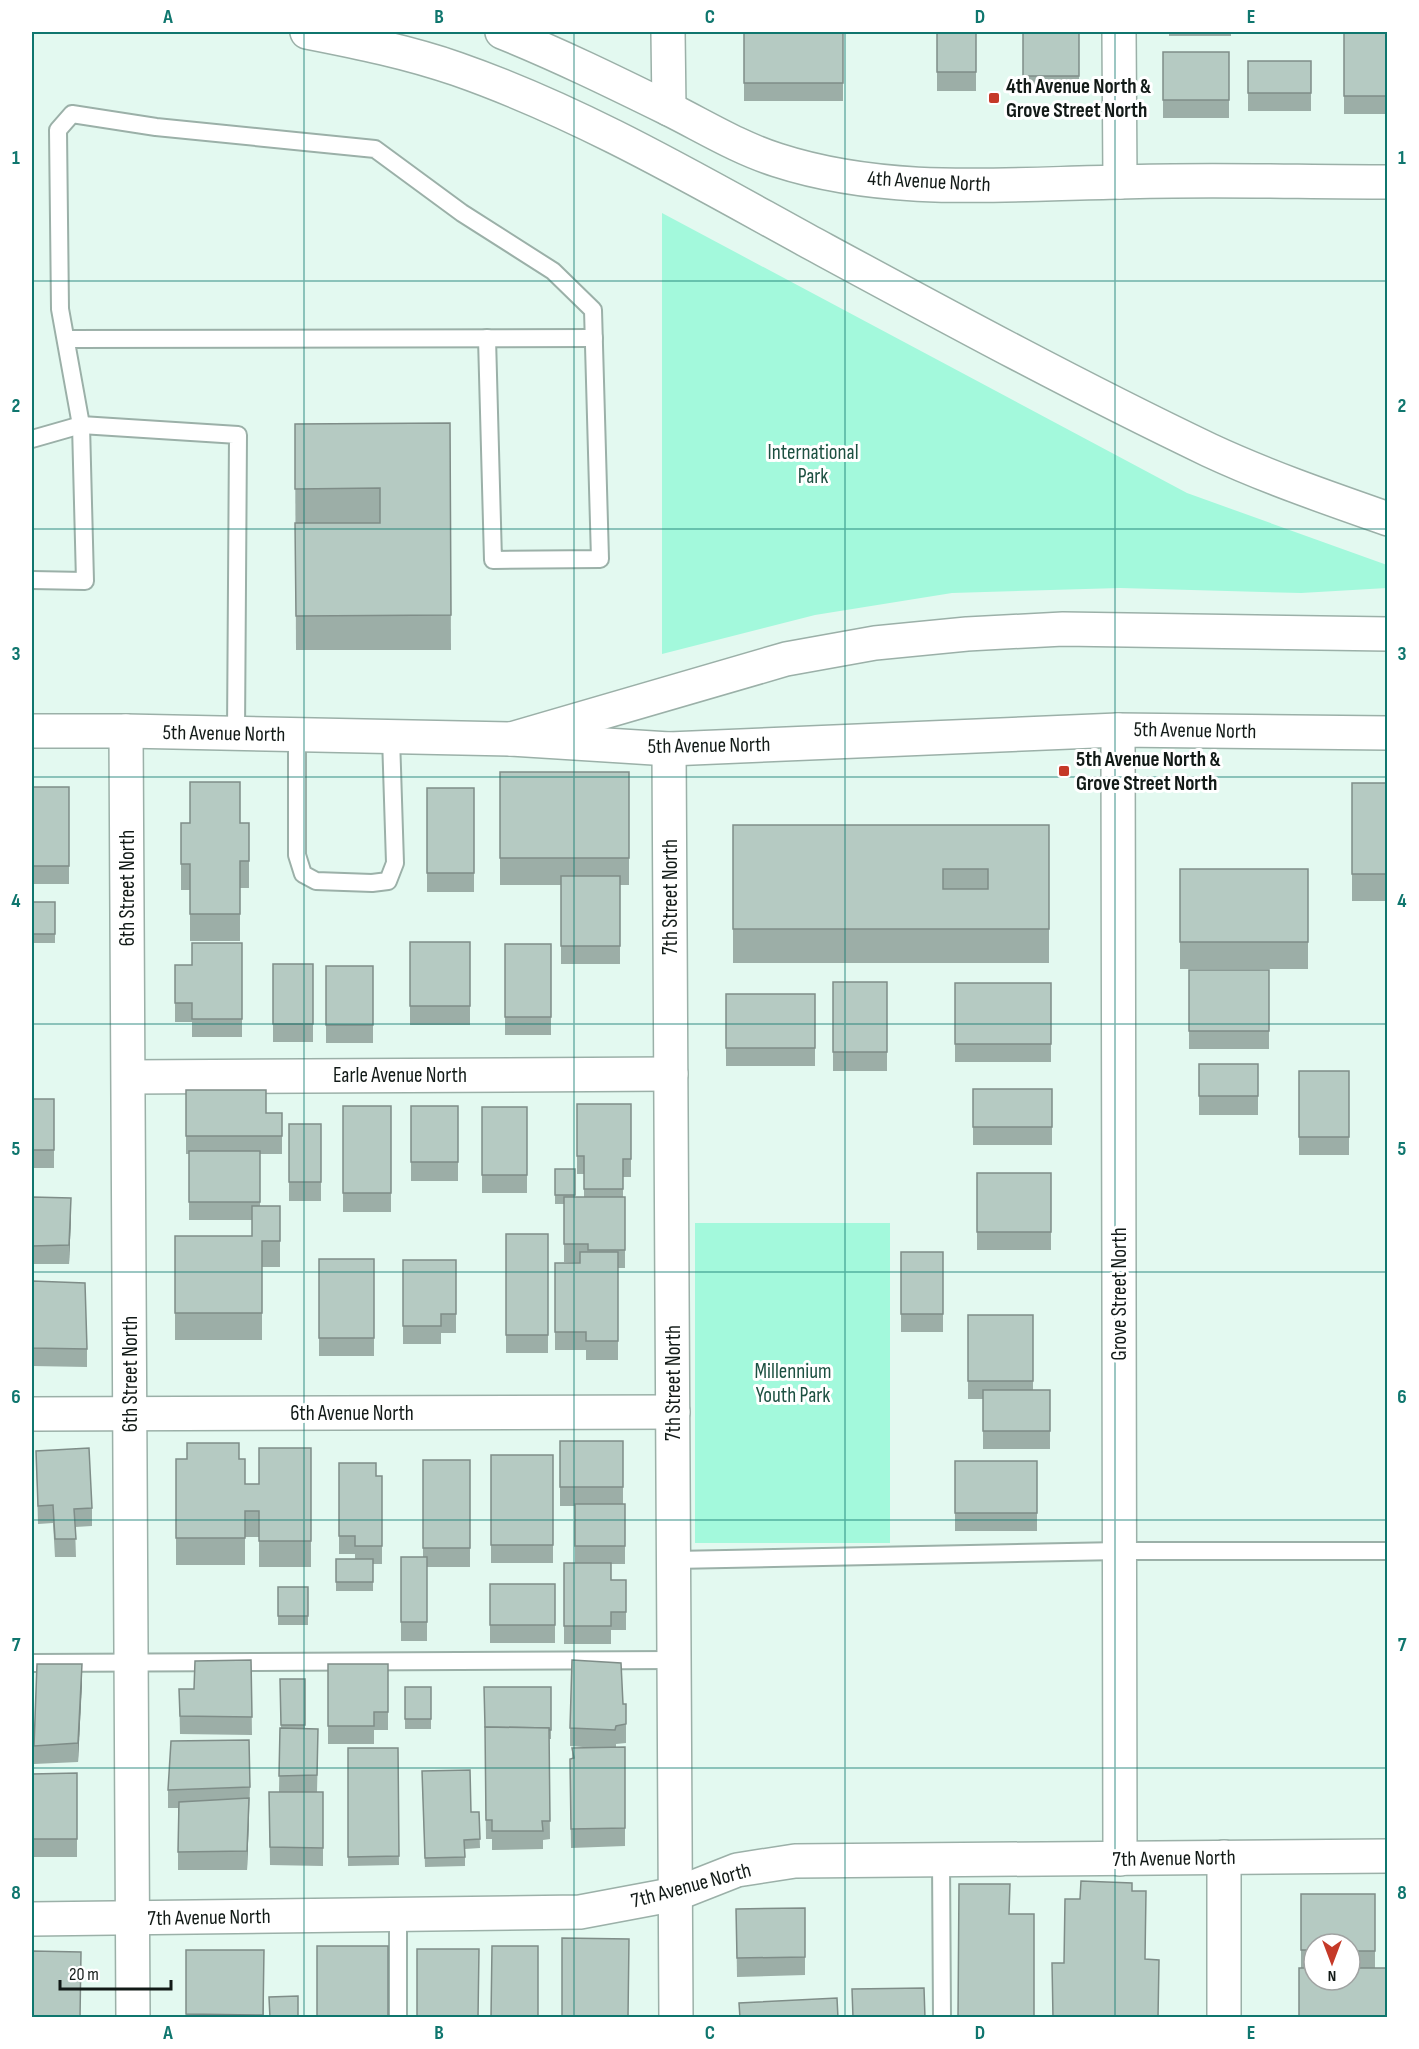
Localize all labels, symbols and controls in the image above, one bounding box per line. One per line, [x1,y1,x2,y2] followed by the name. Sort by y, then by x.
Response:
[162,5,173,29] text: A
[434,5,444,29] text: B
[705,5,715,29] text: C
[975,5,985,29] text: D
[1247,5,1255,29] text: E
[1006,74,1151,123] place label: 4th Avenue North & Grove Street North
[987,91,1001,105] marker: 4th Avenue North & Grove Street North
[12,146,20,170] text: 1
[1398,146,1406,170] text: 1
[867,166,991,197] street label: 4th Avenue North
[12,394,20,418] text: 2
[1398,394,1406,418] text: 2
[767,440,859,489] park label: International Park
[12,642,21,666] text: 3
[1398,642,1407,666] text: 3
[1133,717,1257,744] street label: 5th Avenue North
[162,720,286,747] street label: 5th Avenue North
[647,732,771,759] street label: 5th Avenue North
[1076,747,1221,796] place label: 5th Avenue North & Grove Street North
[1057,764,1071,778] marker: 5th Avenue North & Grove Street North
[115,830,140,946] street label: 6th Street North
[658,839,683,955] street label: 7th Street North
[11,889,21,913] text: 4
[1397,889,1407,913] text: 4
[333,1063,467,1088] street label: Earle Avenue North
[12,1137,21,1161] text: 5
[1398,1137,1407,1161] text: 5
[1107,1227,1132,1361] street label: Grove Street North
[118,1316,143,1432] street label: 6th Street North
[661,1325,686,1441] street label: 7th Street North
[755,1359,831,1408] park label: Millennium Youth Park
[11,1385,21,1409] text: 6
[1397,1385,1407,1409] text: 6
[290,1401,414,1426] street label: 6th Avenue North
[12,1633,21,1657] text: 7
[1398,1633,1407,1657] text: 7
[1112,1845,1236,1872] street label: 7th Avenue North
[628,1857,754,1913] street label: 7th Avenue North
[11,1881,21,1905] text: 8
[1397,1881,1407,1905] text: 8
[147,1904,271,1931] street label: 7th Avenue North
[1302,1932,1362,1992] north arrow
[60,1953,171,1991] scale bar
[69,1964,99,1985] text: 20 m
[1328,1966,1336,1985] text: N
[162,2021,173,2045] text: A
[434,2021,444,2045] text: B
[705,2021,715,2045] text: C
[975,2021,985,2045] text: D
[1247,2021,1255,2045] text: E

